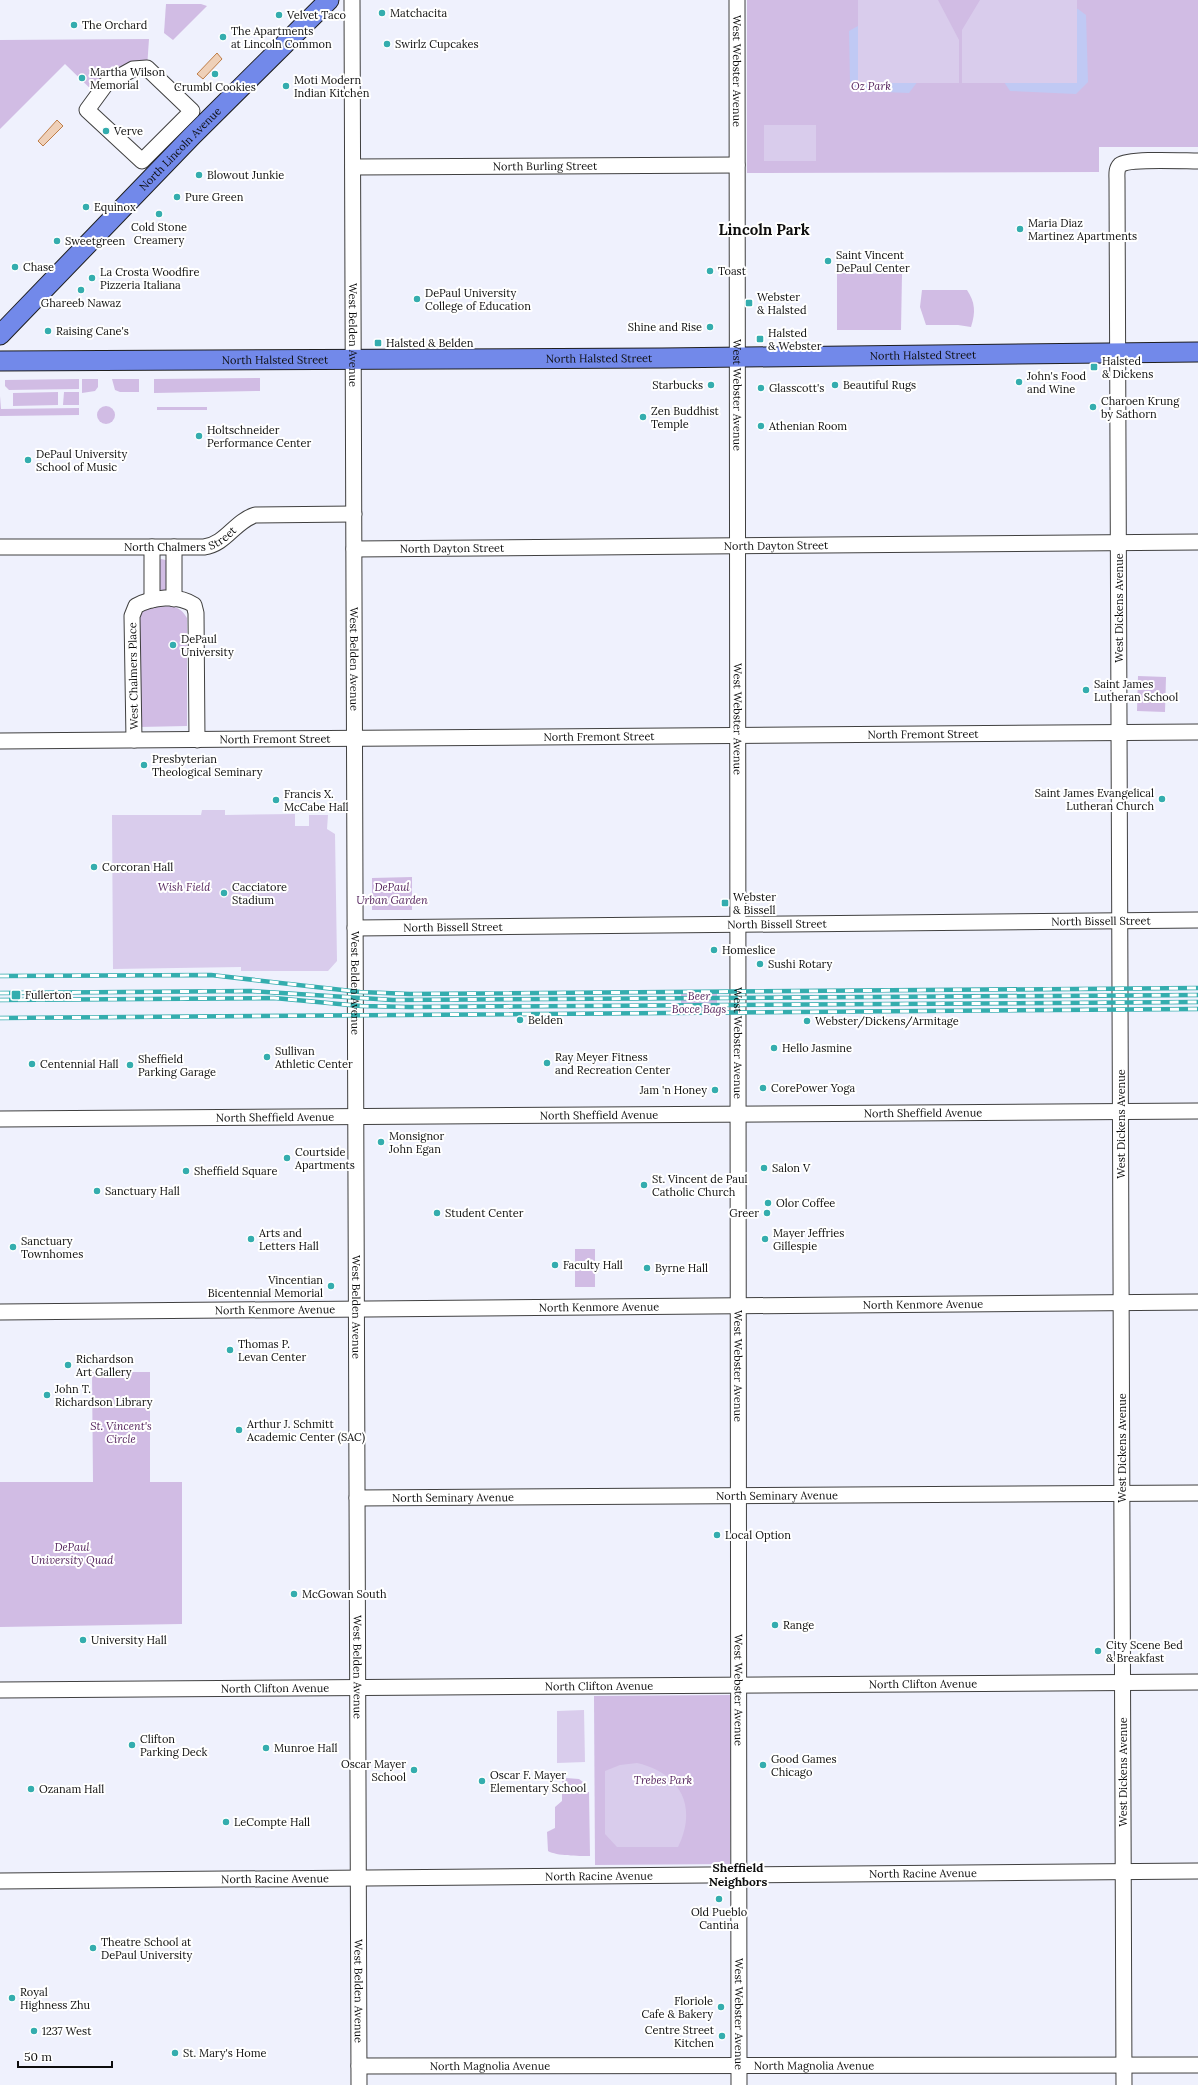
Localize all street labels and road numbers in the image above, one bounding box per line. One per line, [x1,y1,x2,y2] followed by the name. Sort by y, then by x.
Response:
[730,15,744,127] street label: West Webster Avenue
[136,104,224,194] street label: North Lincoln Avenue
[493,159,598,173] street label: North Burling Street
[346,283,360,387] street label: West Belden Avenue
[730,339,744,451] street label: West Webster Avenue
[870,347,977,363] street label: North Halsted Street
[546,351,653,366] street label: North Halsted Street
[222,353,329,367] street label: North Halsted Street
[124,523,240,554] street label: North Chalmers Street
[724,538,829,553] street label: North Dayton Street
[400,541,505,556] street label: North Dayton Street
[1112,553,1126,663] street label: West Dickens Avenue
[347,607,361,711] street label: West Belden Avenue
[125,622,141,730] street label: West Chalmers Place
[731,663,745,775] street label: West Webster Avenue
[867,727,979,741] street label: North Fremont Street
[543,729,655,744] street label: North Fremont Street
[219,732,331,746] street label: North Fremont Street
[1051,913,1152,928] street label: North Bissell Street
[727,917,828,931] street label: North Bissell Street
[403,920,504,935] street label: North Bissell Street
[348,931,362,1035] street label: West Belden Avenue
[731,987,745,1099] street label: West Webster Avenue
[1114,1069,1128,1179] street label: West Dickens Avenue
[864,1105,982,1120] street label: North Sheffield Avenue
[540,1108,658,1122] street label: North Sheffield Avenue
[216,1110,334,1125] street label: North Sheffield Avenue
[349,1255,364,1359] street label: West Belden Avenue
[863,1297,983,1312] street label: North Kenmore Avenue
[539,1299,659,1315] street label: North Kenmore Avenue
[215,1302,335,1317] street label: North Kenmore Avenue
[731,1310,745,1422] street label: West Webster Avenue
[1115,1393,1129,1503] street label: West Dickens Avenue
[716,1488,838,1503] street label: North Seminary Avenue
[392,1490,514,1505] street label: North Seminary Avenue
[350,1615,365,1719] street label: West Belden Avenue
[732,1634,746,1746] street label: West Webster Avenue
[869,1676,977,1691] street label: North Clifton Avenue
[545,1679,653,1693] street label: North Clifton Avenue
[221,1681,329,1696] street label: North Clifton Avenue
[1116,1717,1130,1827] street label: West Dickens Avenue
[869,1866,977,1881] street label: North Racine Avenue
[545,1869,653,1883] street label: North Racine Avenue
[221,1871,329,1886] street label: North Racine Avenue
[352,1939,366,2043] street label: West Belden Avenue
[732,1958,746,2070] street label: West Webster Avenue
[754,2058,874,2073] street label: North Magnolia Avenue
[430,2059,550,2073] street label: North Magnolia Avenue

